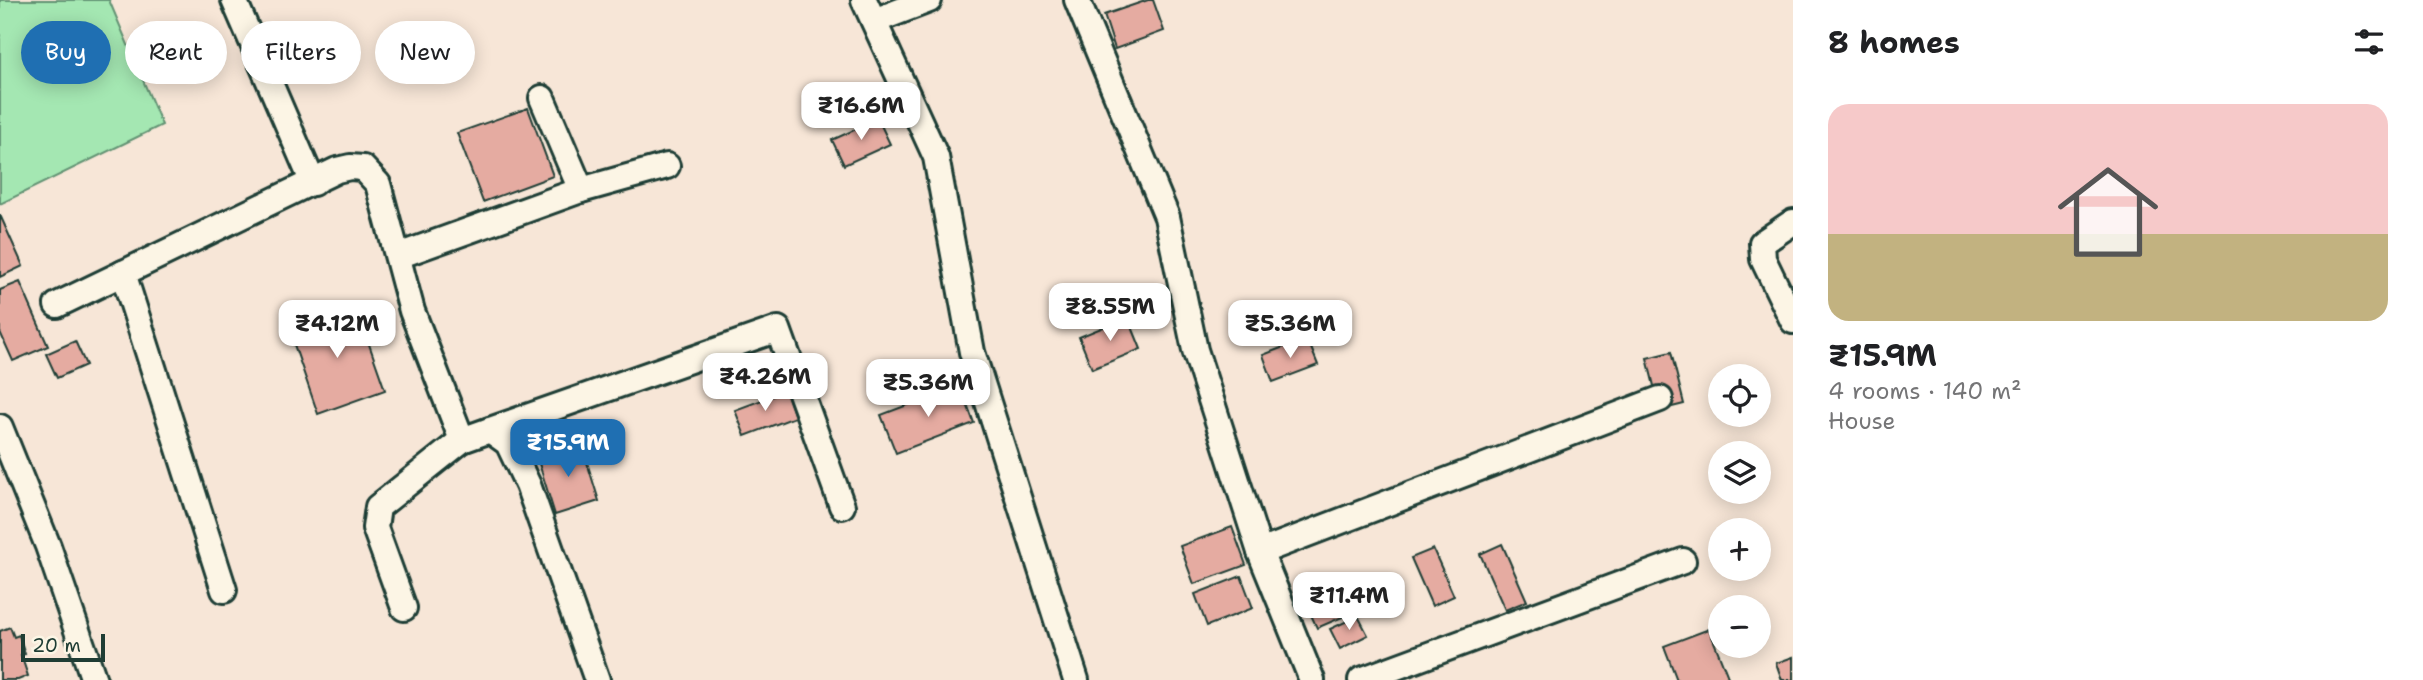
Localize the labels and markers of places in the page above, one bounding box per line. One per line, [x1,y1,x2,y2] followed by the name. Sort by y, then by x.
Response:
[804,82,918,142] pin: ₹16.6M
[1053,284,1167,343] pin: ₹8.55M
[280,300,394,360] pin: ₹4.12M
[1233,300,1347,360] pin: ₹5.36M
[708,354,822,413] pin: ₹4.26M
[871,360,985,419] pin: ₹5.36M
[511,420,625,479] pin: ₹15.9M
[1292,572,1406,632] pin: ₹11.4M

